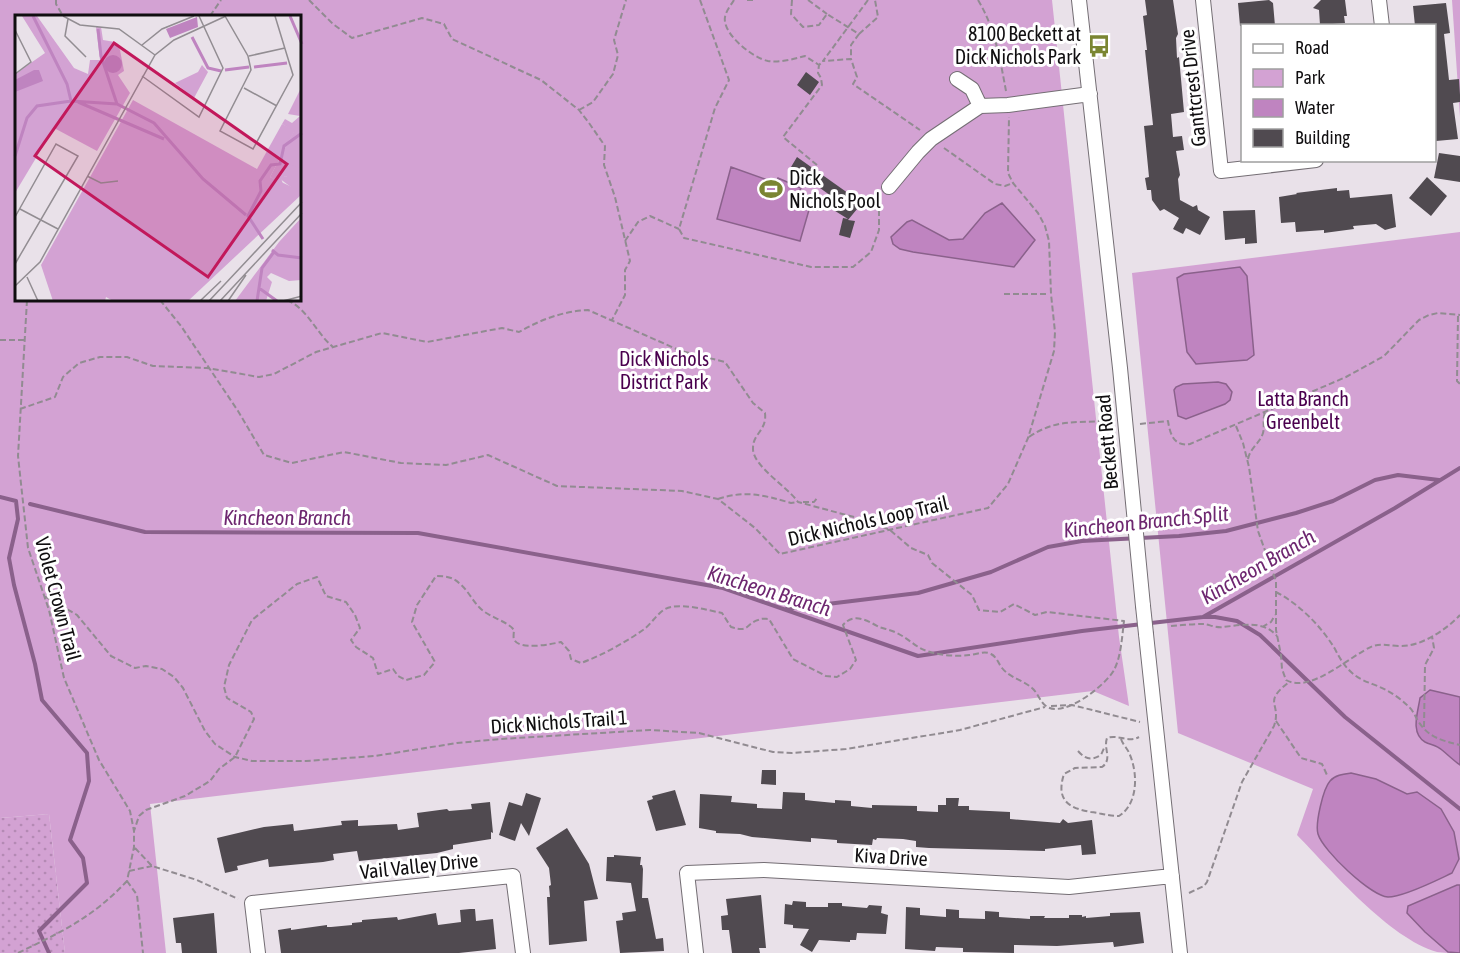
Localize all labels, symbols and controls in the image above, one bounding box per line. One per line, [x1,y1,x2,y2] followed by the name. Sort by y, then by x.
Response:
[15,15,302,302] inset map
[955,22,1081,68] place label: 8100 Beckett at Dick Nichols Park
[1241,24,1436,162] legend
[1175,28,1210,148] street label: Ganttcrest Drive
[1086,33,1112,59] bus stop icon: 8100 Beckett at Dick Nichols Park
[1295,37,1329,58] text: Road
[1295,67,1325,88] text: Park
[1295,97,1335,118] text: Water
[1295,127,1350,148] text: Building
[789,166,881,212] place label: Dick Nichols Pool
[758,176,784,202] sports icon: Dick Nichols Pool
[619,347,709,393] park label: Dick Nichols District Park
[1257,387,1349,433] park label: Latta Branch Greenbelt
[1091,393,1122,491] street label: Beckett Road
[786,491,951,550] street label: Dick Nichols Loop Trail
[1062,500,1230,542] water label: Kincheon Branch Split
[223,505,351,529] water label: Kincheon Branch
[1196,524,1319,608] water label: Kincheon Branch
[31,534,86,664] street label: Violet Crown Trail
[705,560,834,620] water label: Kincheon Branch
[490,705,628,738] street label: Dick Nichols Trail 1
[854,843,928,870] street label: Kiva Drive
[359,848,479,883] street label: Vail Valley Drive

